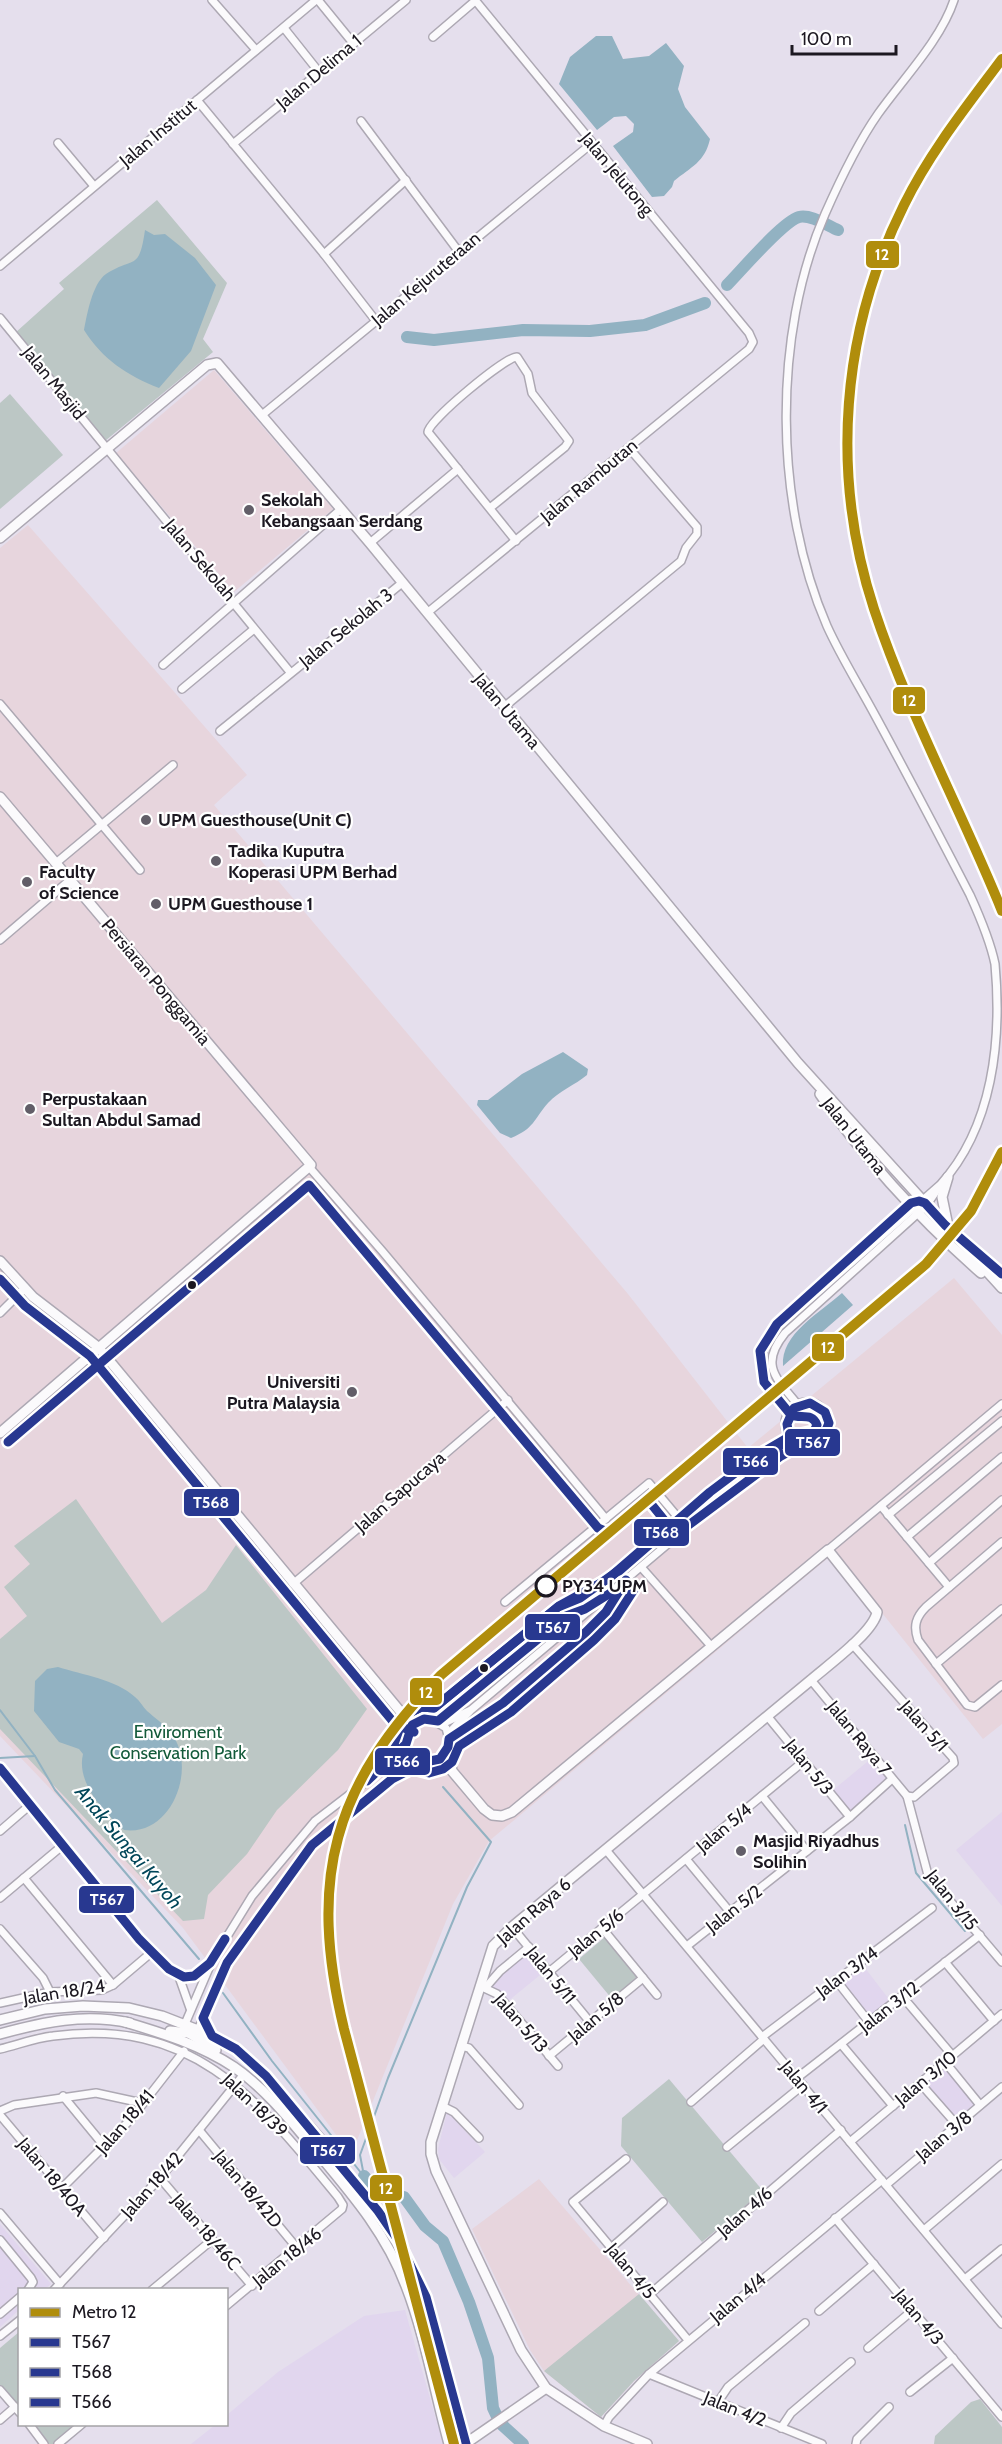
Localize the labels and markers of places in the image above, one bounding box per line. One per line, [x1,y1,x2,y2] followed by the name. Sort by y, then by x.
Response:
[261,489,422,532] place label: Sekolah Kebangsaan Serdang
[242,503,256,517] marker: Sekolah Kebangsaan Serdang
[158,809,352,831] place label: UPM Guesthouse(Unit C)
[139,813,153,827] marker: UPM Guesthouse(Unit C)
[228,840,397,883] place label: Tadika Kuputra Koperasi UPM Berhad
[209,854,223,868] marker: Tadika Kuputra Koperasi UPM Berhad
[39,861,119,904] place label: Faculty of Science
[20,875,34,889] marker: Faculty of Science
[168,893,313,915] place label: UPM Guesthouse 1
[149,897,163,911] marker: UPM Guesthouse 1
[42,1088,201,1131] place label: Perpustakaan Sultan Abdul Samad
[23,1102,37,1116] marker: Perpustakaan Sultan Abdul Samad
[186,1279,198,1291] unlabelled marker
[227,1371,340,1414] place label: Universiti Putra Malaysia
[345,1385,359,1399] marker: Universiti Putra Malaysia
[535,1575,557,1597] marker: PY34 UPM
[562,1575,647,1597] place label: PY34 UPM
[478,1662,490,1674] unlabelled marker
[753,1830,879,1873] place label: Masjid Riyadhus Solihin
[734,1844,748,1858] marker: Masjid Riyadhus Solihin

